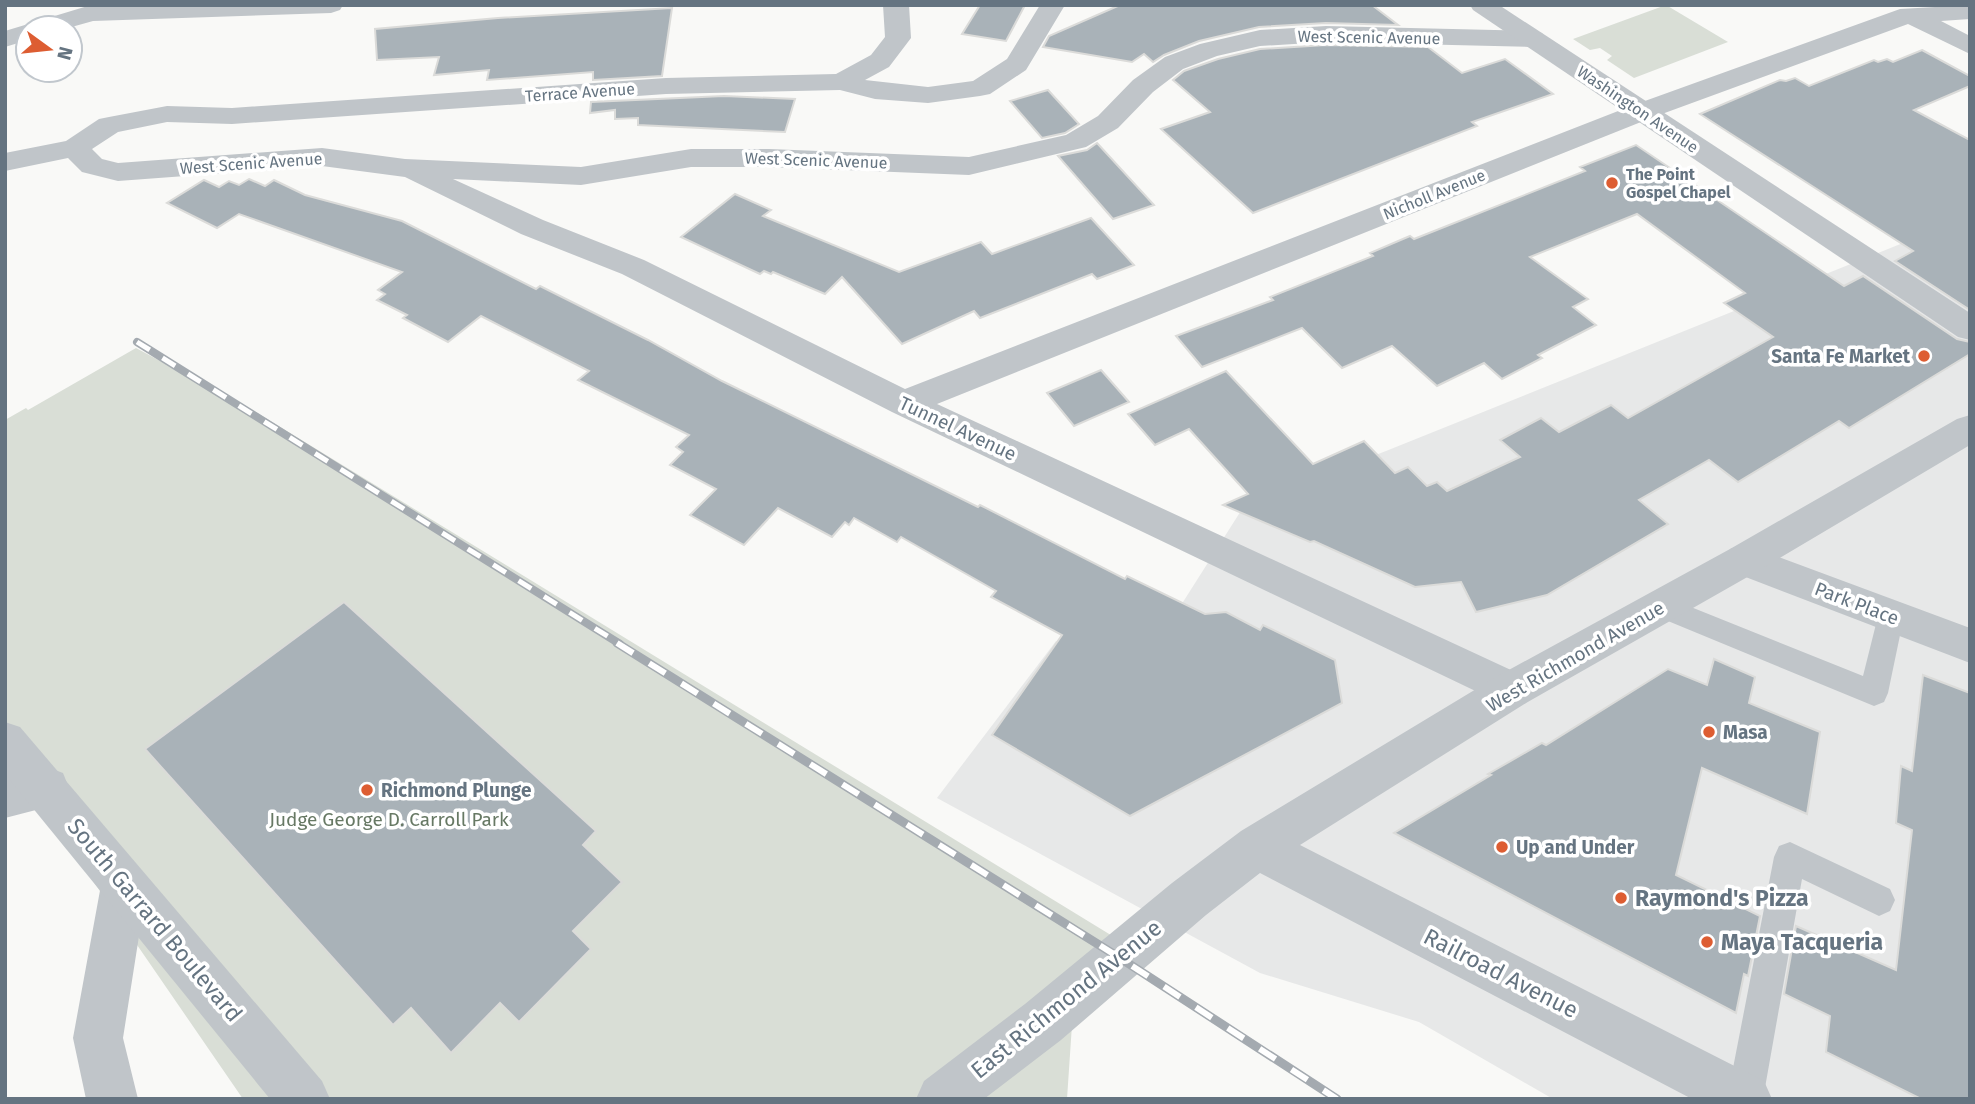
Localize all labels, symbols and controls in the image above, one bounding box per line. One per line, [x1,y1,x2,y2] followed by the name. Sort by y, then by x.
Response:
[14,14,84,84] north arrow
[1297,27,1441,48] street label: West Scenic Avenue
[52,44,78,62] text: N
[1574,62,1702,157] street label: Washington Avenue
[524,79,636,106] street label: Terrace Avenue
[179,149,323,178] street label: West Scenic Avenue
[744,149,888,172] street label: West Scenic Avenue
[1380,165,1488,224] street label: Nicholl Avenue
[1626,165,1731,202] place label: The Point Gospel Chapel
[1604,175,1620,191] marker: The Point Gospel Chapel
[1771,345,1911,368] place label: Santa Fe Market
[1916,348,1932,364] marker: Santa Fe Market
[896,391,1020,466] street label: Tunnel Avenue
[1812,577,1902,630] street label: Park Place
[1482,596,1668,717] street label: West Richmond Avenue
[1723,721,1768,744] place label: Masa
[1701,724,1717,740] marker: Masa
[381,779,531,802] place label: Richmond Plunge
[359,782,375,798] marker: Richmond Plunge
[269,808,509,831] park label: Judge George D. Carroll Park
[62,813,248,1027] street label: South Garrard Boulevard
[1516,836,1635,859] place label: Up and Under
[1494,839,1510,855] marker: Up and Under
[1635,884,1809,912] place label: Raymond's Pizza
[1613,890,1629,906] marker: Raymond's Pizza
[965,914,1167,1084] street label: East Richmond Avenue
[1419,922,1583,1024] street label: Railroad Avenue
[1721,928,1883,956] place label: Maya Tacqueria
[1699,934,1715,950] marker: Maya Tacqueria

